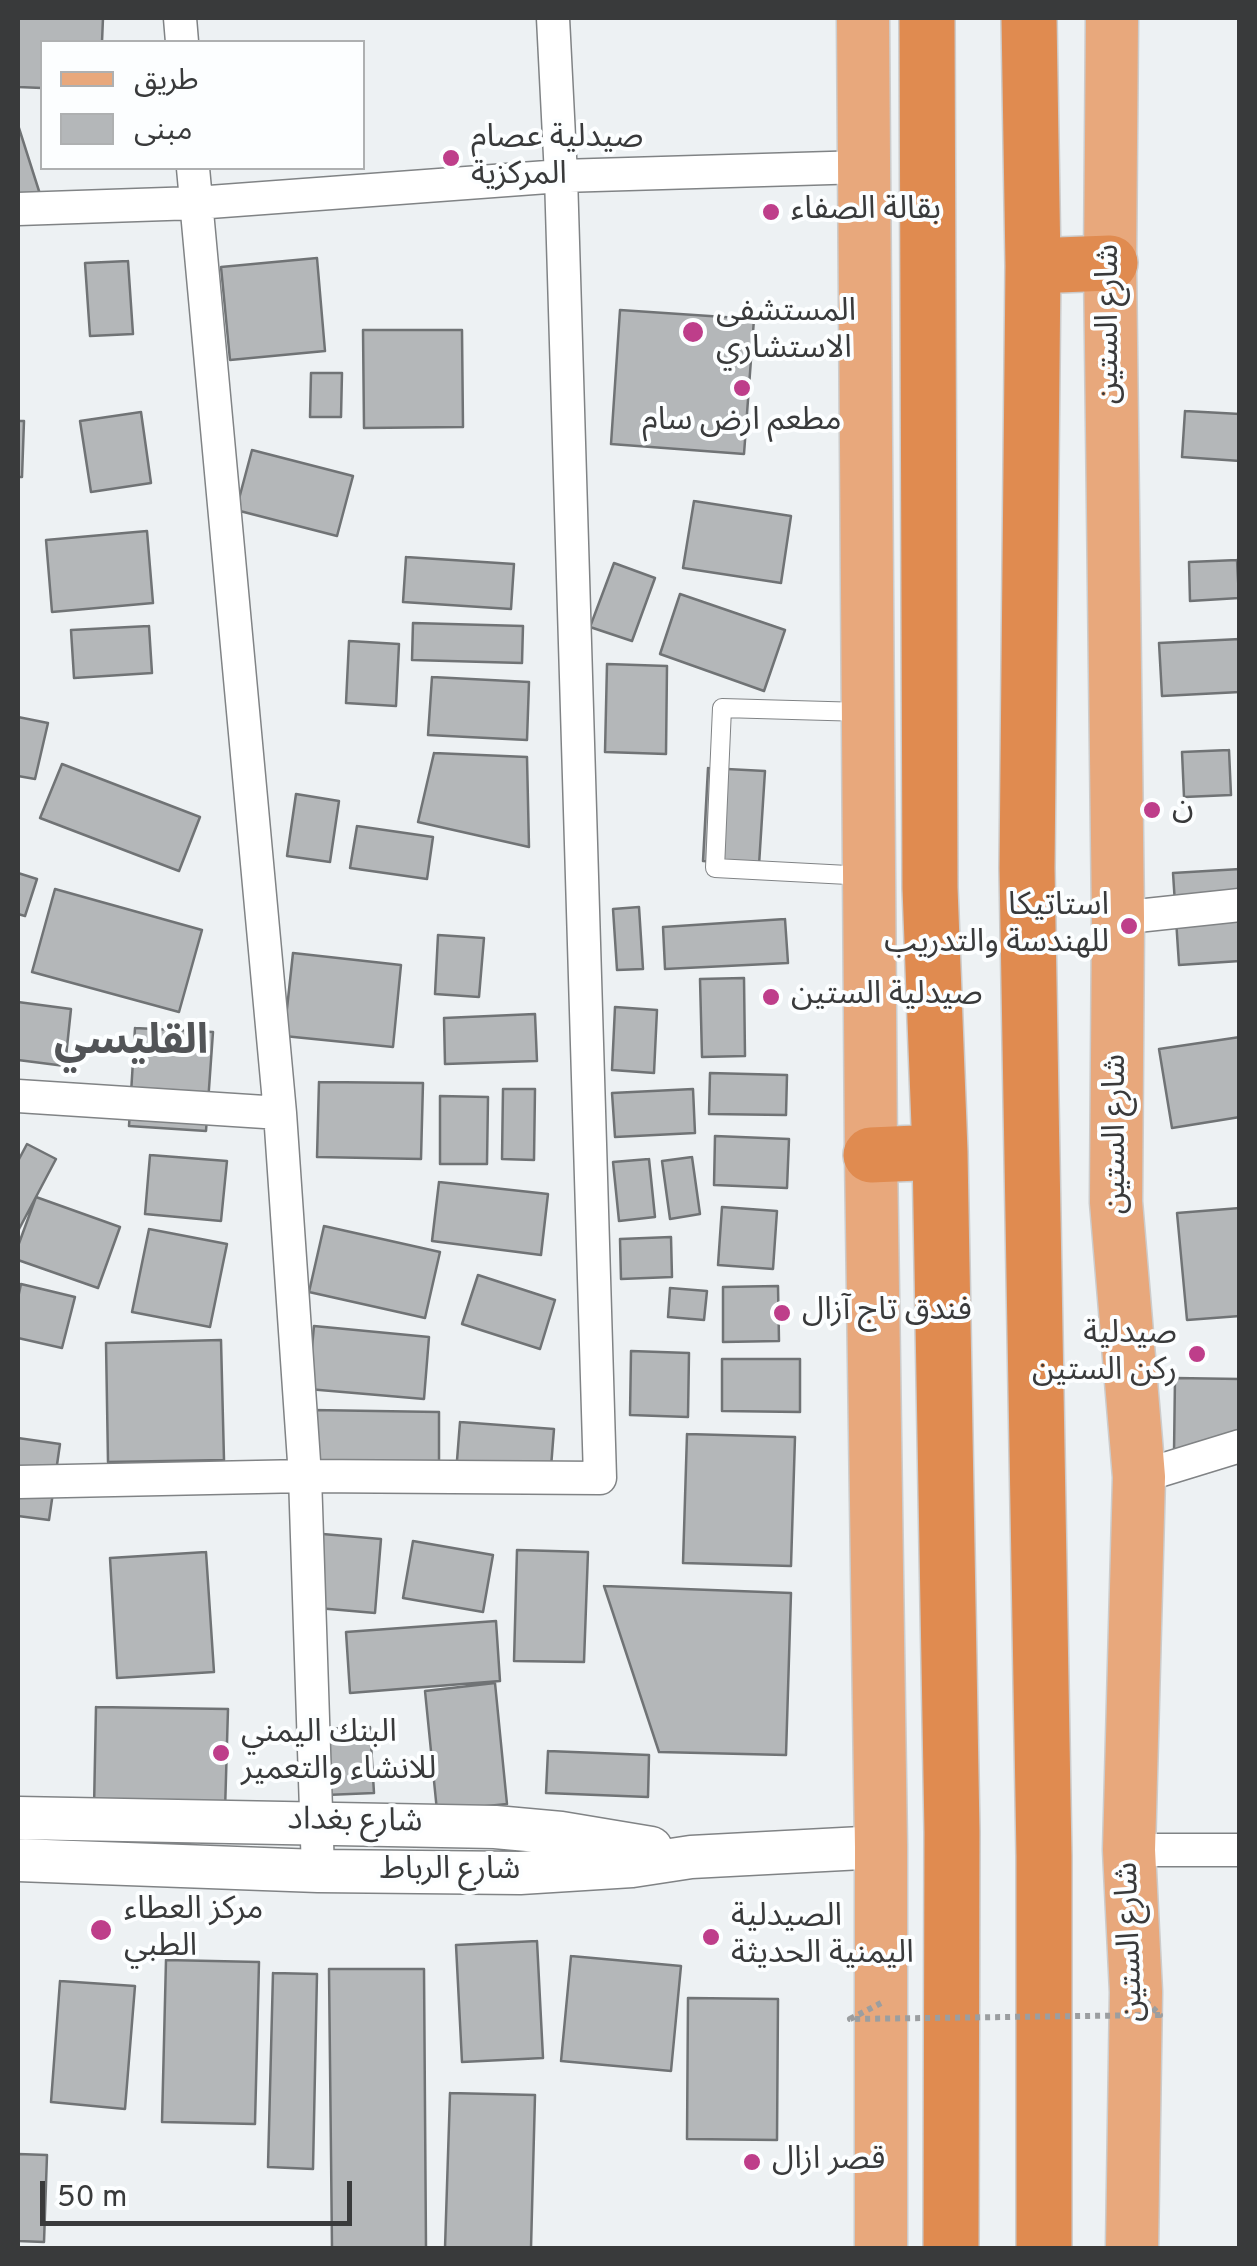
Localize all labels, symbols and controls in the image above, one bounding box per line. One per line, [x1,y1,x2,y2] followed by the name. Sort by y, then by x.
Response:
[40,40,365,170] legend
[134,63,199,100] text: طريق
[134,113,192,150] text: مبنى
[471,121,643,196] place label: صيدلية عصام المركزية
[440,147,462,169] marker: صيدلية عصام المركزية
[791,193,941,231] place label: بقالة الصفاء
[760,201,782,223] marker: بقالة الصفاء
[1092,244,1130,404] street label: شارع الستين
[716,295,856,370] place label: المستشفى الاستشاري
[680,319,706,345] marker: المستشفى الاستشاري
[731,377,753,399] marker: مطعم ارض سام
[642,404,842,442] place label: مطعم ارض سام
[1172,791,1194,829] place label: ن
[1141,799,1163,821] marker: ن
[884,889,1109,964] place label: استاتيكا للهندسة والتدريب
[1118,915,1140,937] marker: استاتيكا للهندسة والتدريب
[791,978,983,1016] place label: صيدلية الستين
[760,986,782,1008] marker: صيدلية الستين
[54,1020,208,1070] district label: القليسي
[1099,1054,1137,1214] street label: شارع الستين
[802,1294,972,1332] place label: فندق تاج آزال
[771,1302,793,1324] marker: فندق تاج آزال
[1032,1317,1177,1392] place label: صيدلية ركن الستين
[1186,1343,1208,1365] marker: صيدلية ركن الستين
[241,1716,436,1791] place label: البنك اليمني للانشاء والتعمير
[210,1742,232,1764] marker: البنك اليمني للانشاء والتعمير
[287,1803,423,1843] street label: شارع بغداد
[380,1853,520,1891] street label: شارع الرباط
[1110,1861,1154,2023] street label: شارع الستين
[124,1893,263,1968] place label: مركز العطاء الطبي
[731,1900,914,1975] place label: الصيدلية اليمنية الحديثة
[88,1917,114,1943] marker: مركز العطاء الطبي
[700,1926,722,1948] marker: الصيدلية اليمنية الحديثة
[772,2143,885,2181] place label: قصر ازال
[741,2151,763,2173] marker: قصر ازال
[45,2161,358,2223] scale bar
[57,2180,127,2217] text: 50 m

